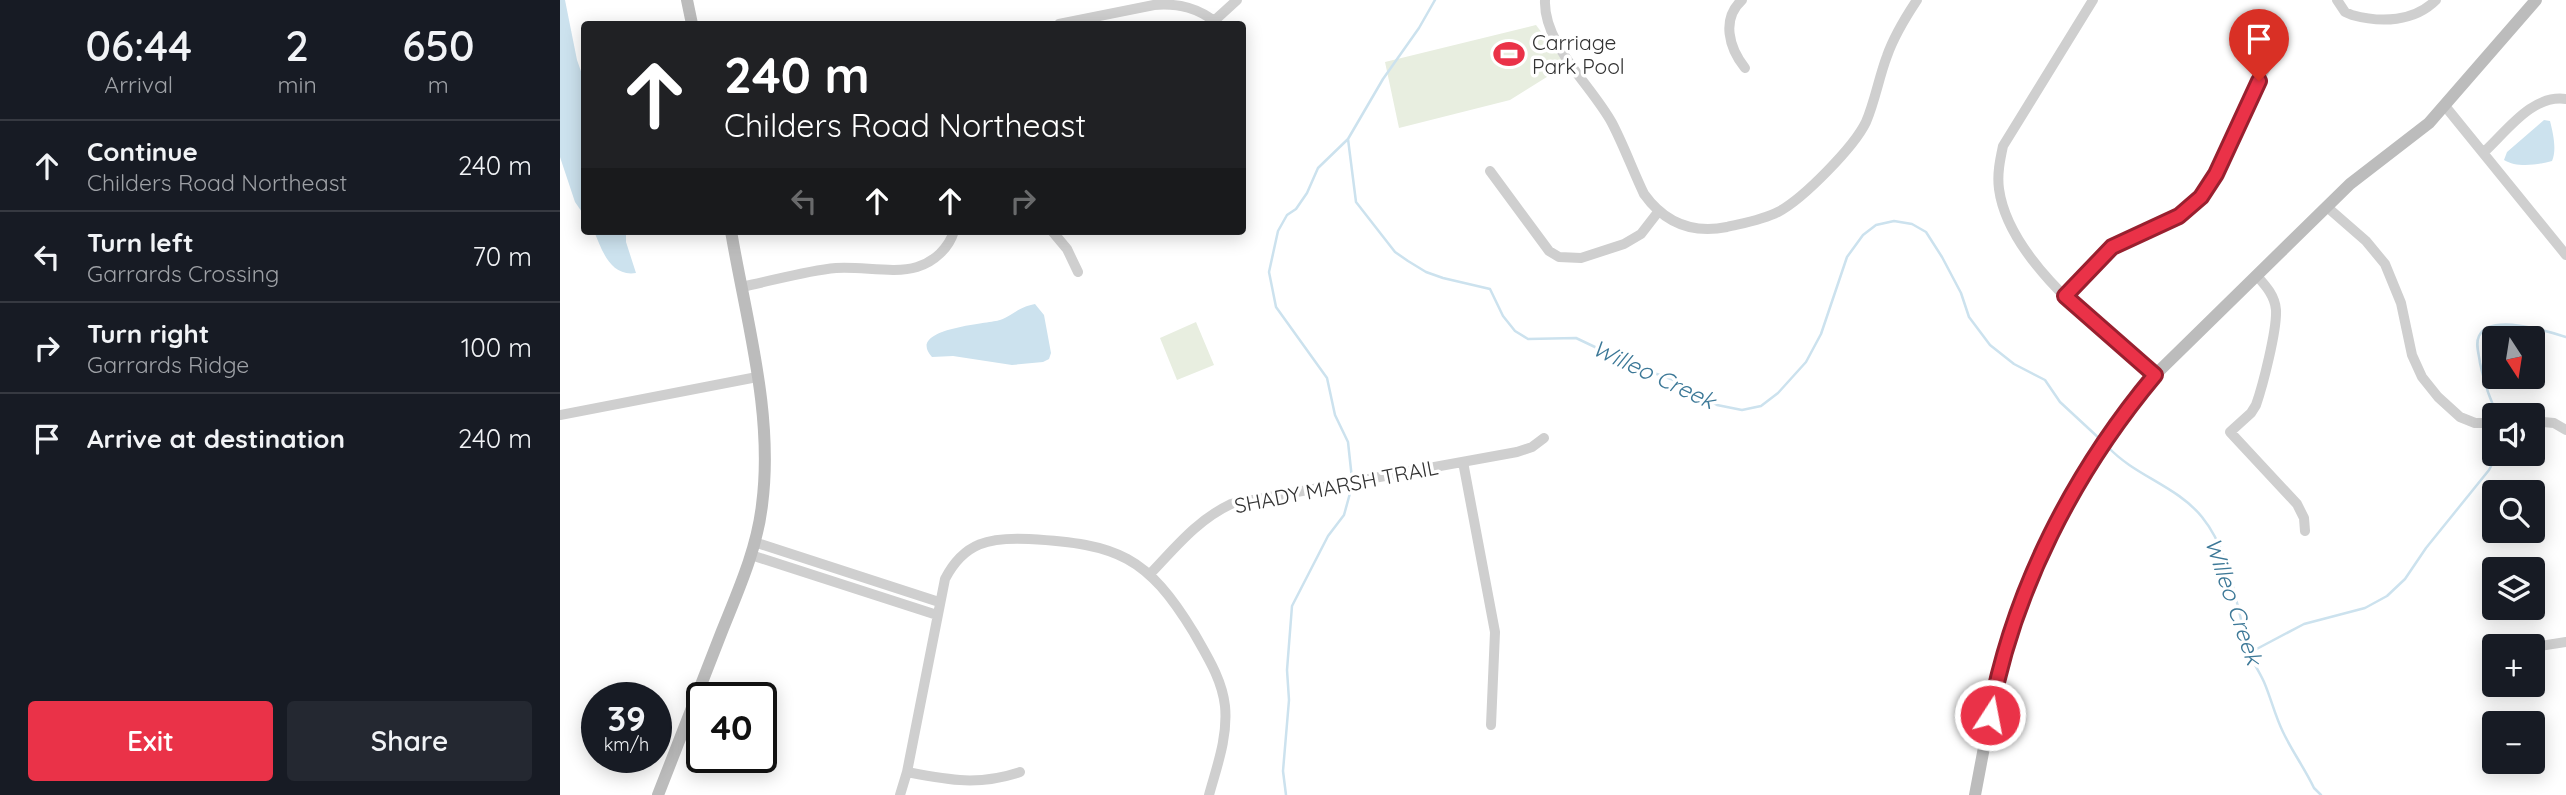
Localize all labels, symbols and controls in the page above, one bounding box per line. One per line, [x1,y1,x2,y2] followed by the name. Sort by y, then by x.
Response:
[2229,9,2289,81] pin
[85,19,192,72] text: 06:44
[285,19,309,72] text: 2
[402,19,475,72] text: 650
[2240,20,2278,58] icon: arrive
[1532,29,1625,79] place label: Carriage Park Pool
[1492,37,1526,71] sports icon: Carriage Park Pool
[724,44,870,105] text: 240 m
[609,49,700,140] icon: ahead
[104,70,173,99] text: Arrival
[277,70,317,99] text: min
[428,70,449,99] text: m
[724,105,1086,145] text: Childers Road Northeast
[87,135,198,168] text: Continue
[28,147,66,185] icon: ahead
[458,149,532,182] text: 240 m
[87,168,347,197] text: Childers Road Northeast
[785,182,823,220] icon: left
[858,182,896,220] icon: ahead
[931,182,969,220] icon: ahead
[1004,182,1042,220] icon: right
[87,226,194,259] text: Turn left
[28,238,66,276] icon: left
[472,240,532,273] text: 70 m
[87,259,279,288] text: Garrards Crossing
[87,317,209,350] text: Turn right
[2482,326,2544,388] north arrow
[2482,326,2545,774] map controls
[28,329,66,367] icon: right
[461,331,532,364] text: 100 m
[1588,333,1722,416] water label: Willeo Creek
[87,350,249,379] text: Garrards Ridge
[2482,403,2545,466] button: sound
[28,420,66,458] icon: arrive
[87,422,345,455] text: Arrive at destination
[458,422,532,455] text: 240 m
[1232,453,1440,519] street label: SHADY MARSH TRAIL
[2482,480,2545,543] button: search
[2199,534,2270,670] water label: Willeo Creek
[2482,557,2545,620] button: layers
[2482,634,2545,697] button: +
[1953,678,2027,752] position arrow
[686,682,777,773] speed limit sign: 40
[607,696,646,740] text: 39
[28,701,273,781] button: Exit
[287,701,532,781] button: Share
[2482,711,2545,774] button: −
[604,733,649,756] text: km/h

